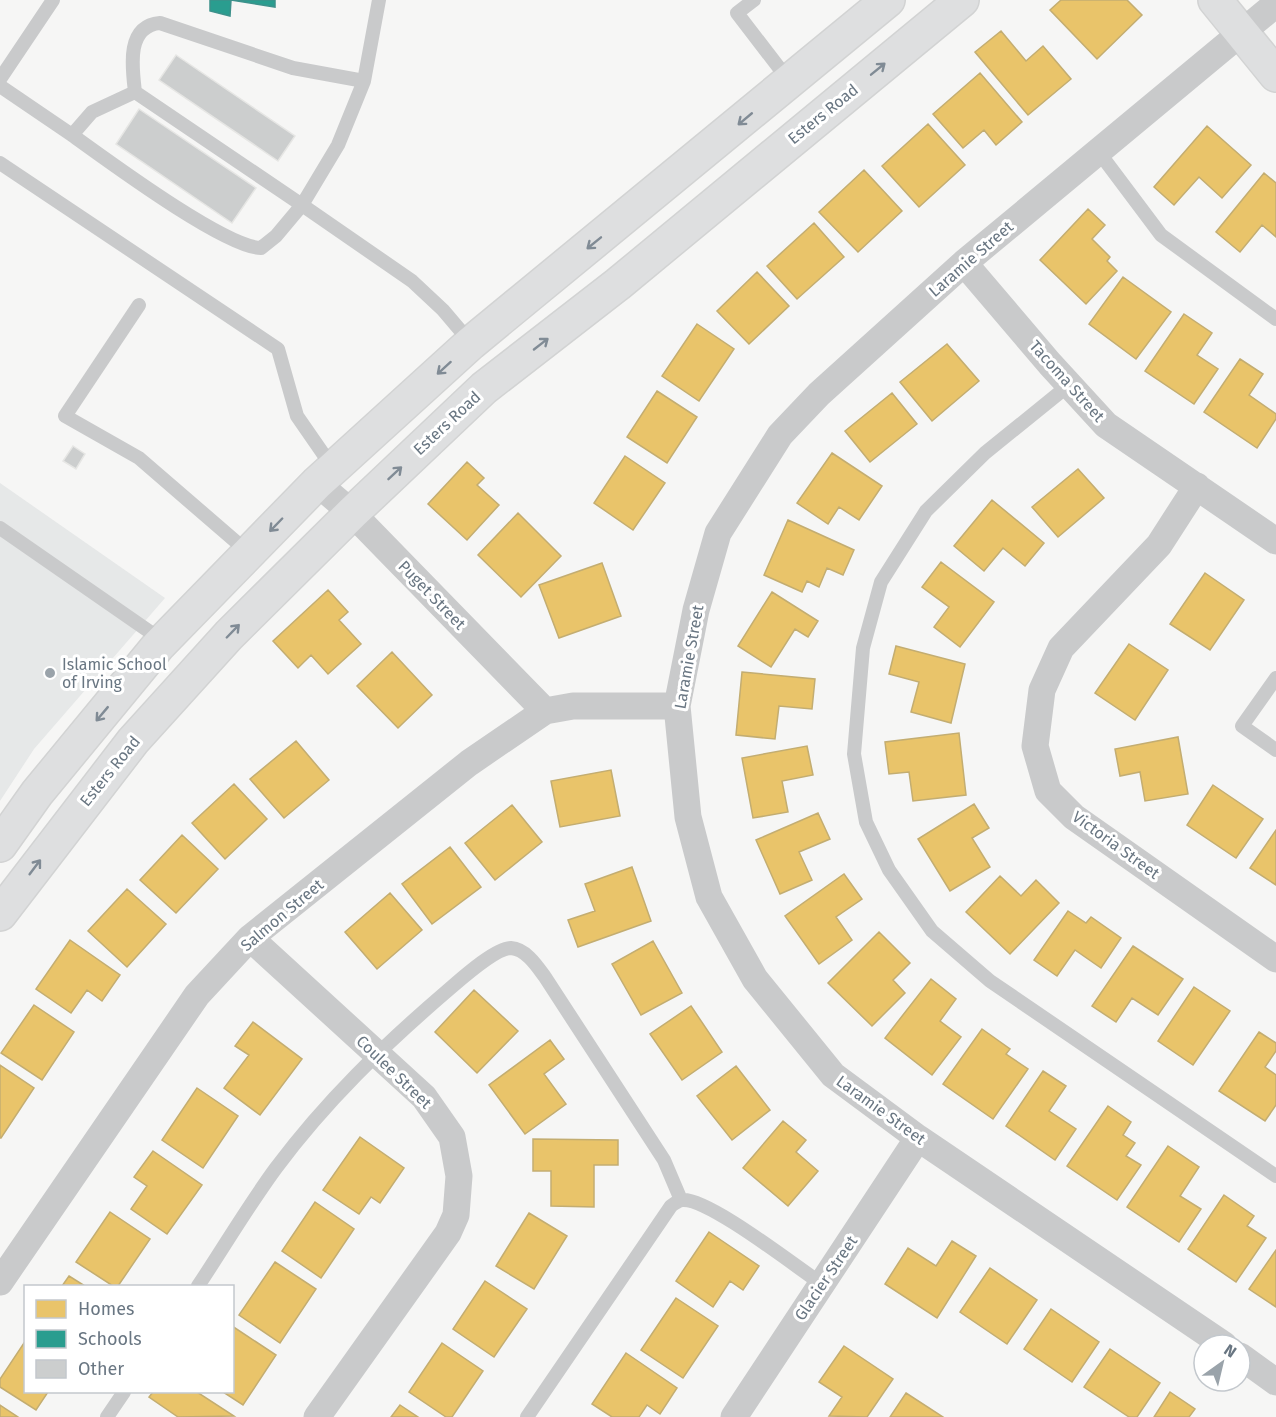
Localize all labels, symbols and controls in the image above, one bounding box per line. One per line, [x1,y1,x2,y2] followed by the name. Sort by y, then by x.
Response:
[870,62,886,75] one-way arrow
[784,80,862,148] street label: Esters Road
[738,112,753,126] one-way arrow
[925,217,1017,301] street label: Laramie Street
[586,237,602,250] one-way arrow
[1026,336,1109,426] street label: Tacoma Street
[533,337,549,350] one-way arrow
[437,361,452,375] one-way arrow
[410,387,484,459] street label: Esters Road
[387,465,402,480] one-way arrow
[269,517,284,532] one-way arrow
[394,557,470,634] street label: Puget Street
[670,603,708,711] street label: Laramie Street
[226,623,241,638] one-way arrow
[62,655,167,692] place label: Islamic School of Irving
[43,666,57,680] marker: Islamic School of Irving
[95,706,108,722] one-way arrow
[76,732,144,810] street label: Esters Road
[1069,807,1163,883] street label: Victoria Street
[29,860,41,876] one-way arrow
[237,875,327,955] street label: Salmon Street
[353,1031,436,1113] street label: Coulee Street
[833,1071,929,1149] street label: Laramie Street
[791,1232,861,1324] street label: Glacier Street
[24,1285,234,1393] legend
[78,1298,134,1320] text: Homes
[78,1328,142,1350] text: Schools
[1192,1333,1252,1393] north arrow
[1220,1340,1240,1362] text: N
[78,1358,124,1380] text: Other

